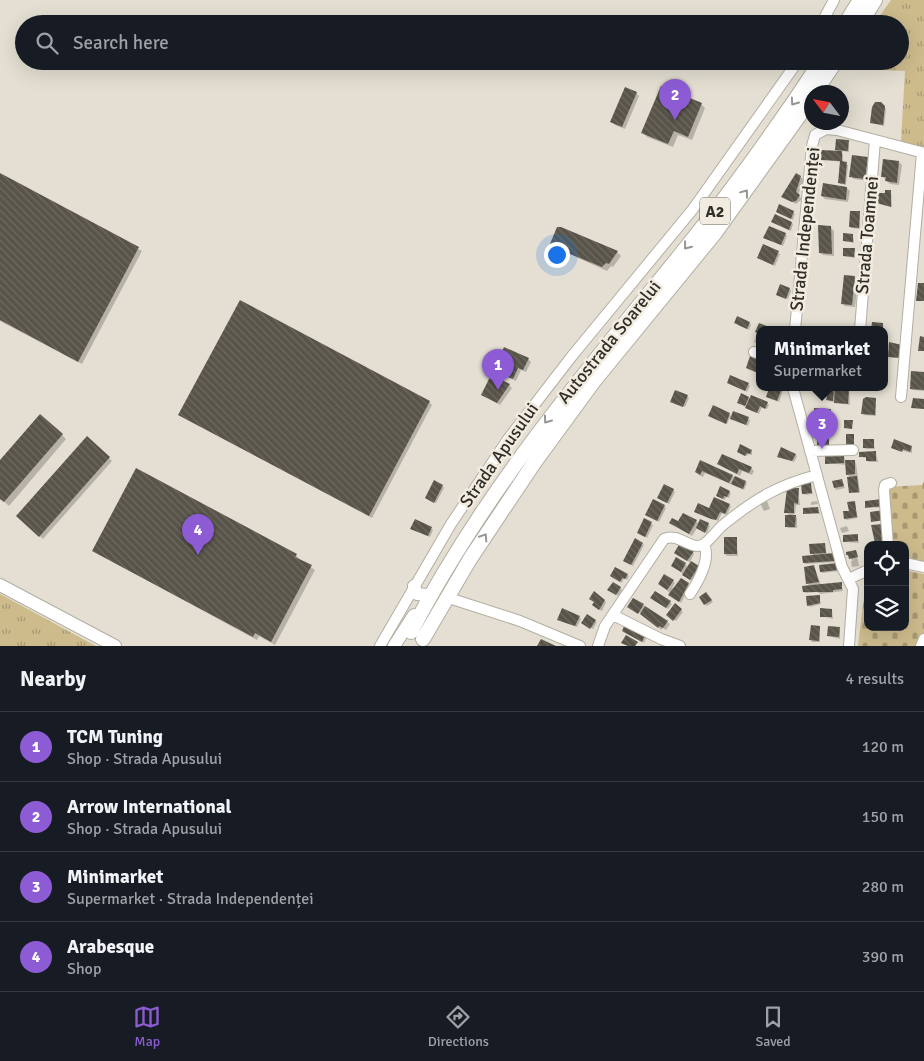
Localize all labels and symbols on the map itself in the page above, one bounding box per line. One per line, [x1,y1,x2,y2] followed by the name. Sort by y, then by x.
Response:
[659,79,691,120] pin: 2
[804,85,849,130] north arrow
[791,96,800,106] one-way arrow
[785,146,825,312] street label: Strada Independenței
[851,175,883,295] street label: Strada Toamnei
[739,190,747,199] one-way arrow
[700,198,730,225] road number: A2
[683,241,692,250] one-way arrow
[544,242,570,268] your location
[553,276,665,408] street label: Autostrada Soarelui
[482,349,514,390] pin: 1
[455,399,543,511] street label: Strada Apusului
[806,408,838,449] pin: 3
[544,414,553,424] one-way arrow
[182,514,214,555] pin: 4
[478,533,488,542] one-way arrow

